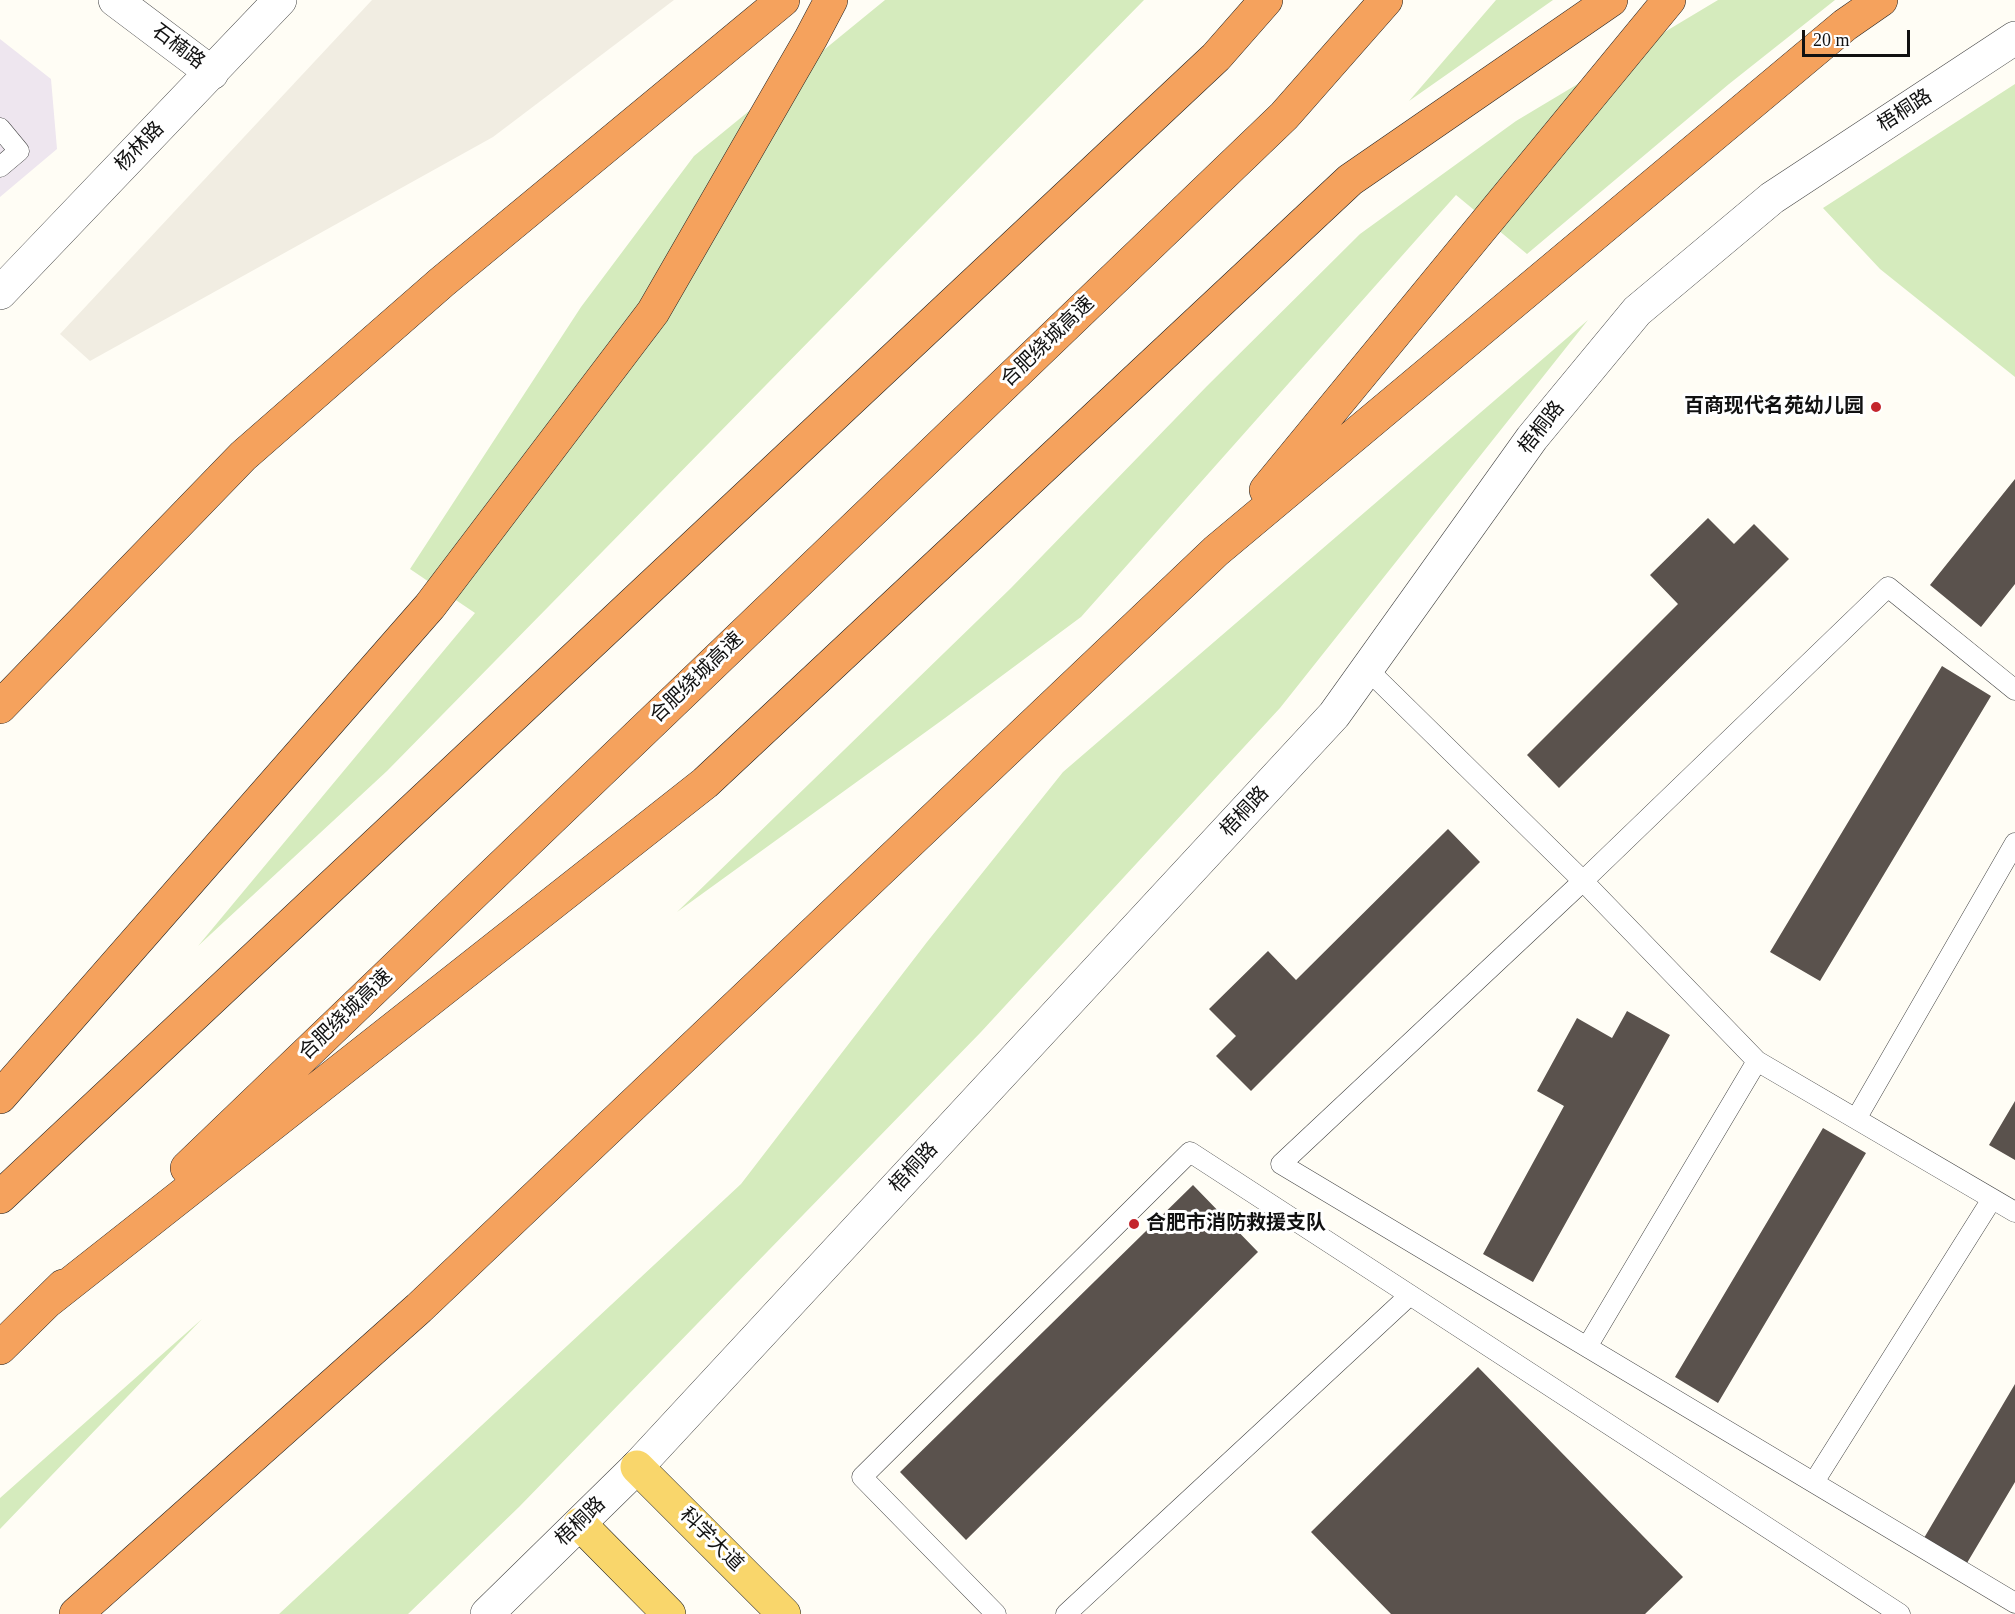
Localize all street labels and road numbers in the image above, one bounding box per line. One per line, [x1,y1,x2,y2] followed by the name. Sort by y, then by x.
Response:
[147,19,209,75] street label: 石楠路
[1873,85,1937,137] street label: 梧桐路
[111,117,169,177] street label: 杨林路
[997,292,1099,392] street label: 合肥绕城高速
[1514,397,1570,459] street label: 梧桐路
[646,628,748,728] street label: 合肥绕城高速
[1216,782,1274,842] street label: 梧桐路
[295,965,397,1065] street label: 合肥绕城高速
[885,1138,943,1198] street label: 梧桐路
[551,1493,611,1551] street label: 梧桐路
[674,1503,748,1577] street label: 科学大道

